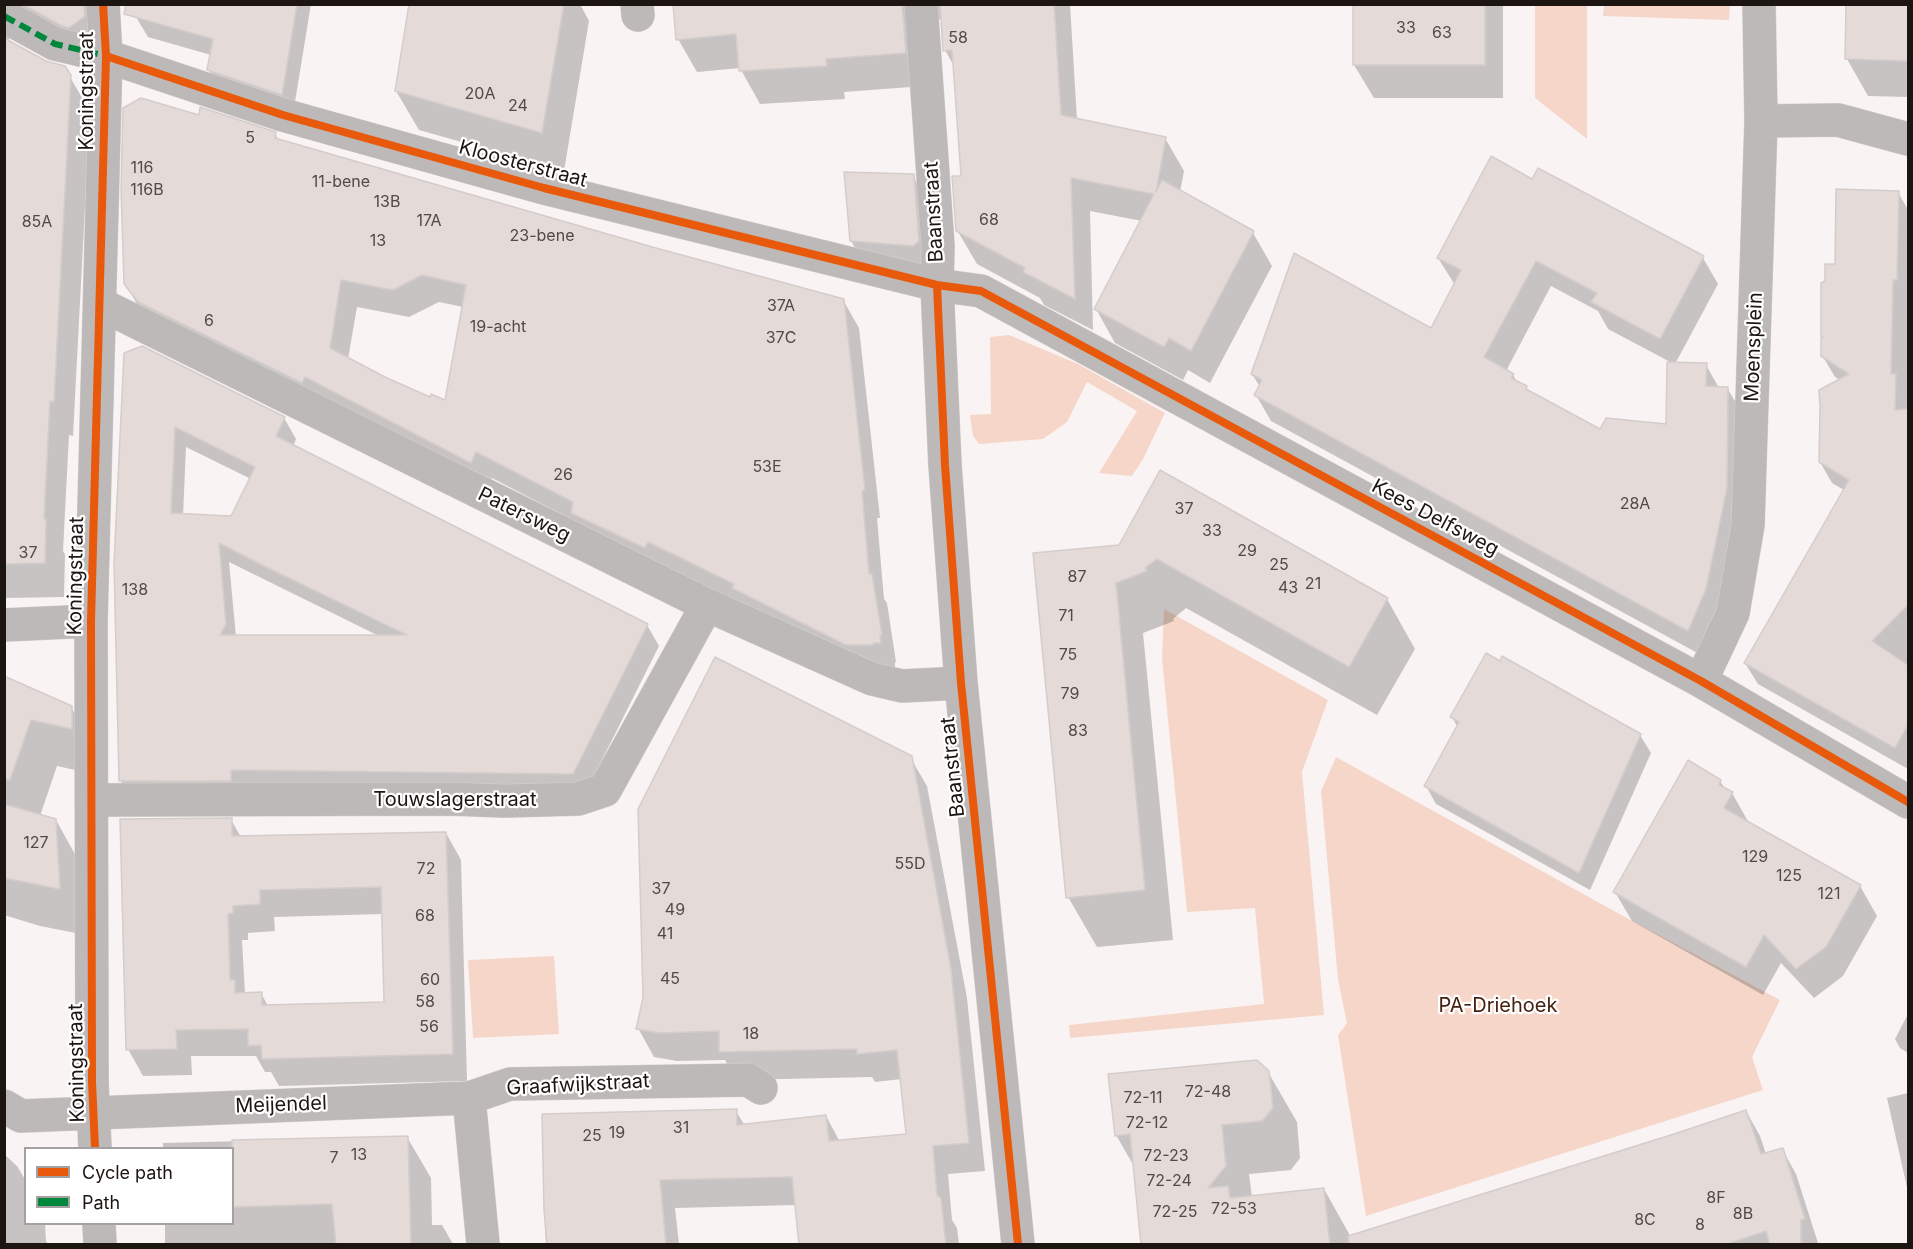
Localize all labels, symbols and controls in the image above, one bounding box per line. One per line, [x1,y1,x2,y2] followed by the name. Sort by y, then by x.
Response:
[1396,18,1416,38] house number: 33
[1432,23,1452,43] house number: 63
[948,28,968,48] house number: 58
[75,31,99,151] street label: Koningstraat
[465,84,495,104] house number: 20A
[508,96,528,116] house number: 24
[245,128,255,148] house number: 5
[456,135,590,193] street label: Kloosterstraat
[131,158,153,178] house number: 116
[919,161,949,263] street label: Baanstraat
[312,172,370,192] house number: 11-bene
[130,180,164,200] house number: 116B
[374,192,400,212] house number: 13B
[979,210,999,230] house number: 68
[417,211,441,231] house number: 17A
[22,212,52,232] house number: 85A
[510,226,574,246] house number: 23-bene
[370,231,386,251] house number: 13
[1740,292,1768,402] street label: Moensplein
[767,296,795,316] house number: 37A
[204,311,214,331] house number: 6
[470,317,526,337] house number: 19-acht
[766,328,796,348] house number: 37C
[752,457,782,477] house number: 53E
[553,465,573,485] house number: 26
[1367,474,1503,562] street label: Kees Delfsweg
[474,482,574,548] street label: Patersweg
[1620,494,1650,514] house number: 28A
[1175,499,1193,519] house number: 37
[63,516,89,636] street label: Koningstraat
[1202,521,1222,541] house number: 33
[1237,541,1257,561] house number: 29
[19,543,37,563] house number: 37
[1269,555,1289,575] house number: 25
[1068,567,1086,587] house number: 87
[1305,574,1321,594] house number: 21
[1278,578,1298,598] house number: 43
[122,580,148,600] house number: 138
[1058,606,1074,626] house number: 71
[1059,645,1077,665] house number: 75
[1061,684,1079,704] house number: 79
[936,716,970,818] street label: Baanstraat
[1068,721,1088,741] house number: 83
[373,788,537,812] street label: Touwslagerstraat
[23,833,49,853] house number: 127
[1742,847,1768,867] house number: 129
[894,854,926,874] house number: 55D
[417,859,435,879] house number: 72
[1776,866,1802,886] house number: 125
[652,879,670,899] house number: 37
[1818,884,1840,904] house number: 121
[665,900,685,920] house number: 49
[415,906,435,926] house number: 68
[657,924,673,944] house number: 41
[660,969,680,989] house number: 45
[420,970,440,990] house number: 60
[415,992,435,1012] house number: 58
[1439,994,1557,1018] park label: PA-Driehoek
[64,1003,90,1123] street label: Koningstraat
[419,1017,439,1037] house number: 56
[743,1024,759,1044] house number: 18
[506,1069,650,1101] street label: Graafwijkstraat
[1185,1082,1231,1102] house number: 72-48
[1123,1088,1163,1108] house number: 72-11
[235,1091,327,1119] street label: Meijendel
[1126,1113,1168,1133] house number: 72-12
[673,1118,689,1138] house number: 31
[609,1123,625,1143] house number: 19
[582,1126,602,1146] house number: 25
[351,1145,367,1165] house number: 13
[1143,1146,1189,1166] house number: 72-23
[24,1147,234,1225] legend
[329,1148,339,1168] house number: 7
[82,1162,173,1183] text: Cycle path
[1146,1171,1192,1191] house number: 72-24
[1706,1188,1726,1208] house number: 8F
[82,1192,120,1213] text: Path
[1211,1199,1257,1219] house number: 72-53
[1152,1202,1198,1222] house number: 72-25
[1733,1204,1753,1224] house number: 8B
[1634,1210,1656,1230] house number: 8C
[1695,1215,1705,1235] house number: 8

